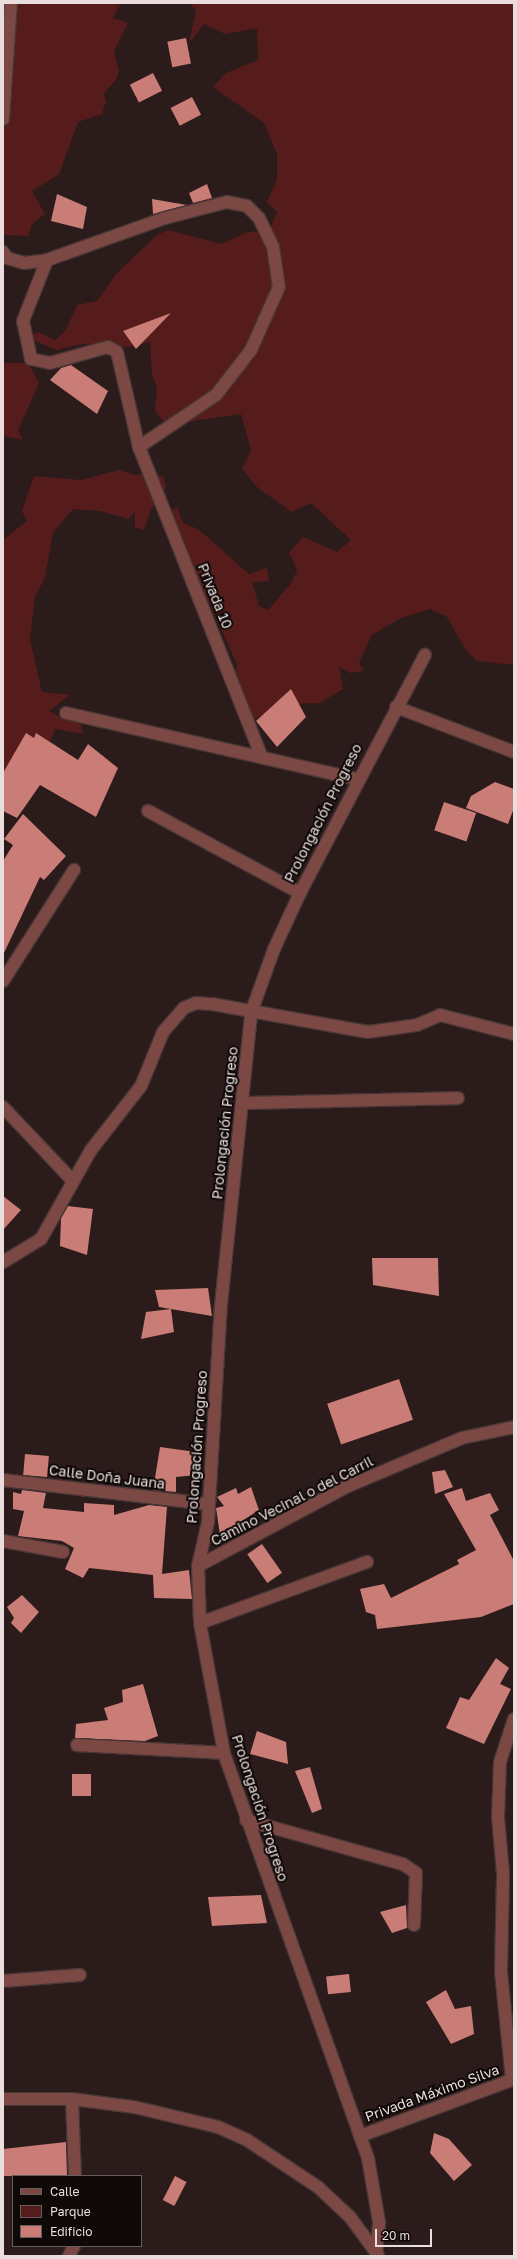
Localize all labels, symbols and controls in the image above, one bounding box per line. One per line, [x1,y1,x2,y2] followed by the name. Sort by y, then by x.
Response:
[194,561,236,631] street label: Privada 10
[281,741,365,885] street label: Prolongación Progreso
[209,1046,241,1200] street label: Prolongación Progreso
[183,1370,211,1524] street label: Prolongación Progreso
[208,1453,376,1549] street label: Camino Vecinal o del Carril
[48,1462,166,1492] street label: Calle Doña Juana
[228,1732,292,1884] street label: Prolongación Progreso
[363,2061,501,2125] street label: Privada Máximo Silva
[12,2175,142,2247] legend
[50,2184,79,2199] text: Calle
[50,2204,91,2219] text: Parque
[377,2221,434,2247] scale bar
[50,2224,92,2239] text: Edificio
[382,2228,410,2243] text: 20 m

